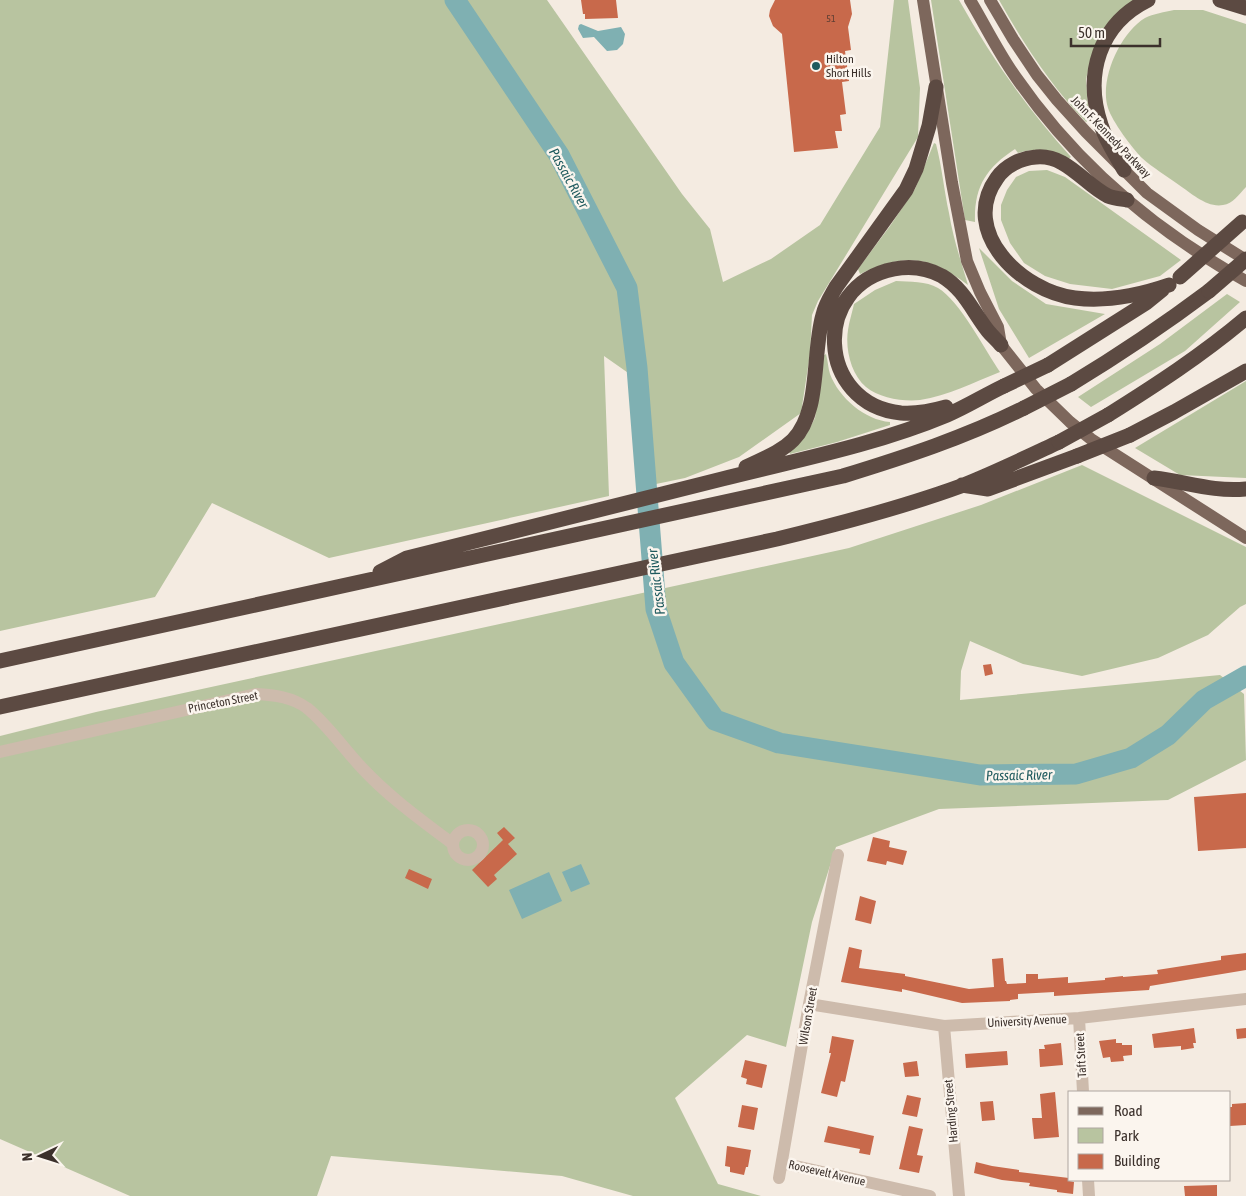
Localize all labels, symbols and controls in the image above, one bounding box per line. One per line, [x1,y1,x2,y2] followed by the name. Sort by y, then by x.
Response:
[826,13,836,24] house number: 51
[1071,15,1160,47] scale bar
[1078,24,1105,41] text: 50 m
[826,52,871,80] place label: Hilton Short Hills
[810,60,822,72] marker: Hilton Short Hills
[1068,93,1154,181] street label: John F. Kennedy Parkway
[546,145,592,212] water label: Passaic River
[644,547,668,616] water label: Passaic River
[187,688,260,716] street label: Princeton Street
[986,766,1053,784] water label: Passaic River
[796,986,820,1046] street label: Wilson Street
[987,1012,1067,1030] street label: University Avenue
[1073,1032,1089,1078] street label: Taft Street
[941,1078,961,1143] street label: Harding Street
[1068,1091,1231,1181] legend
[1114,1102,1143,1119] text: Road
[1114,1127,1139,1144] text: Park
[15,1131,65,1181] north arrow
[19,1152,35,1162] text: N
[1114,1152,1160,1169] text: Building
[787,1157,867,1189] street label: Roosevelt Avenue

